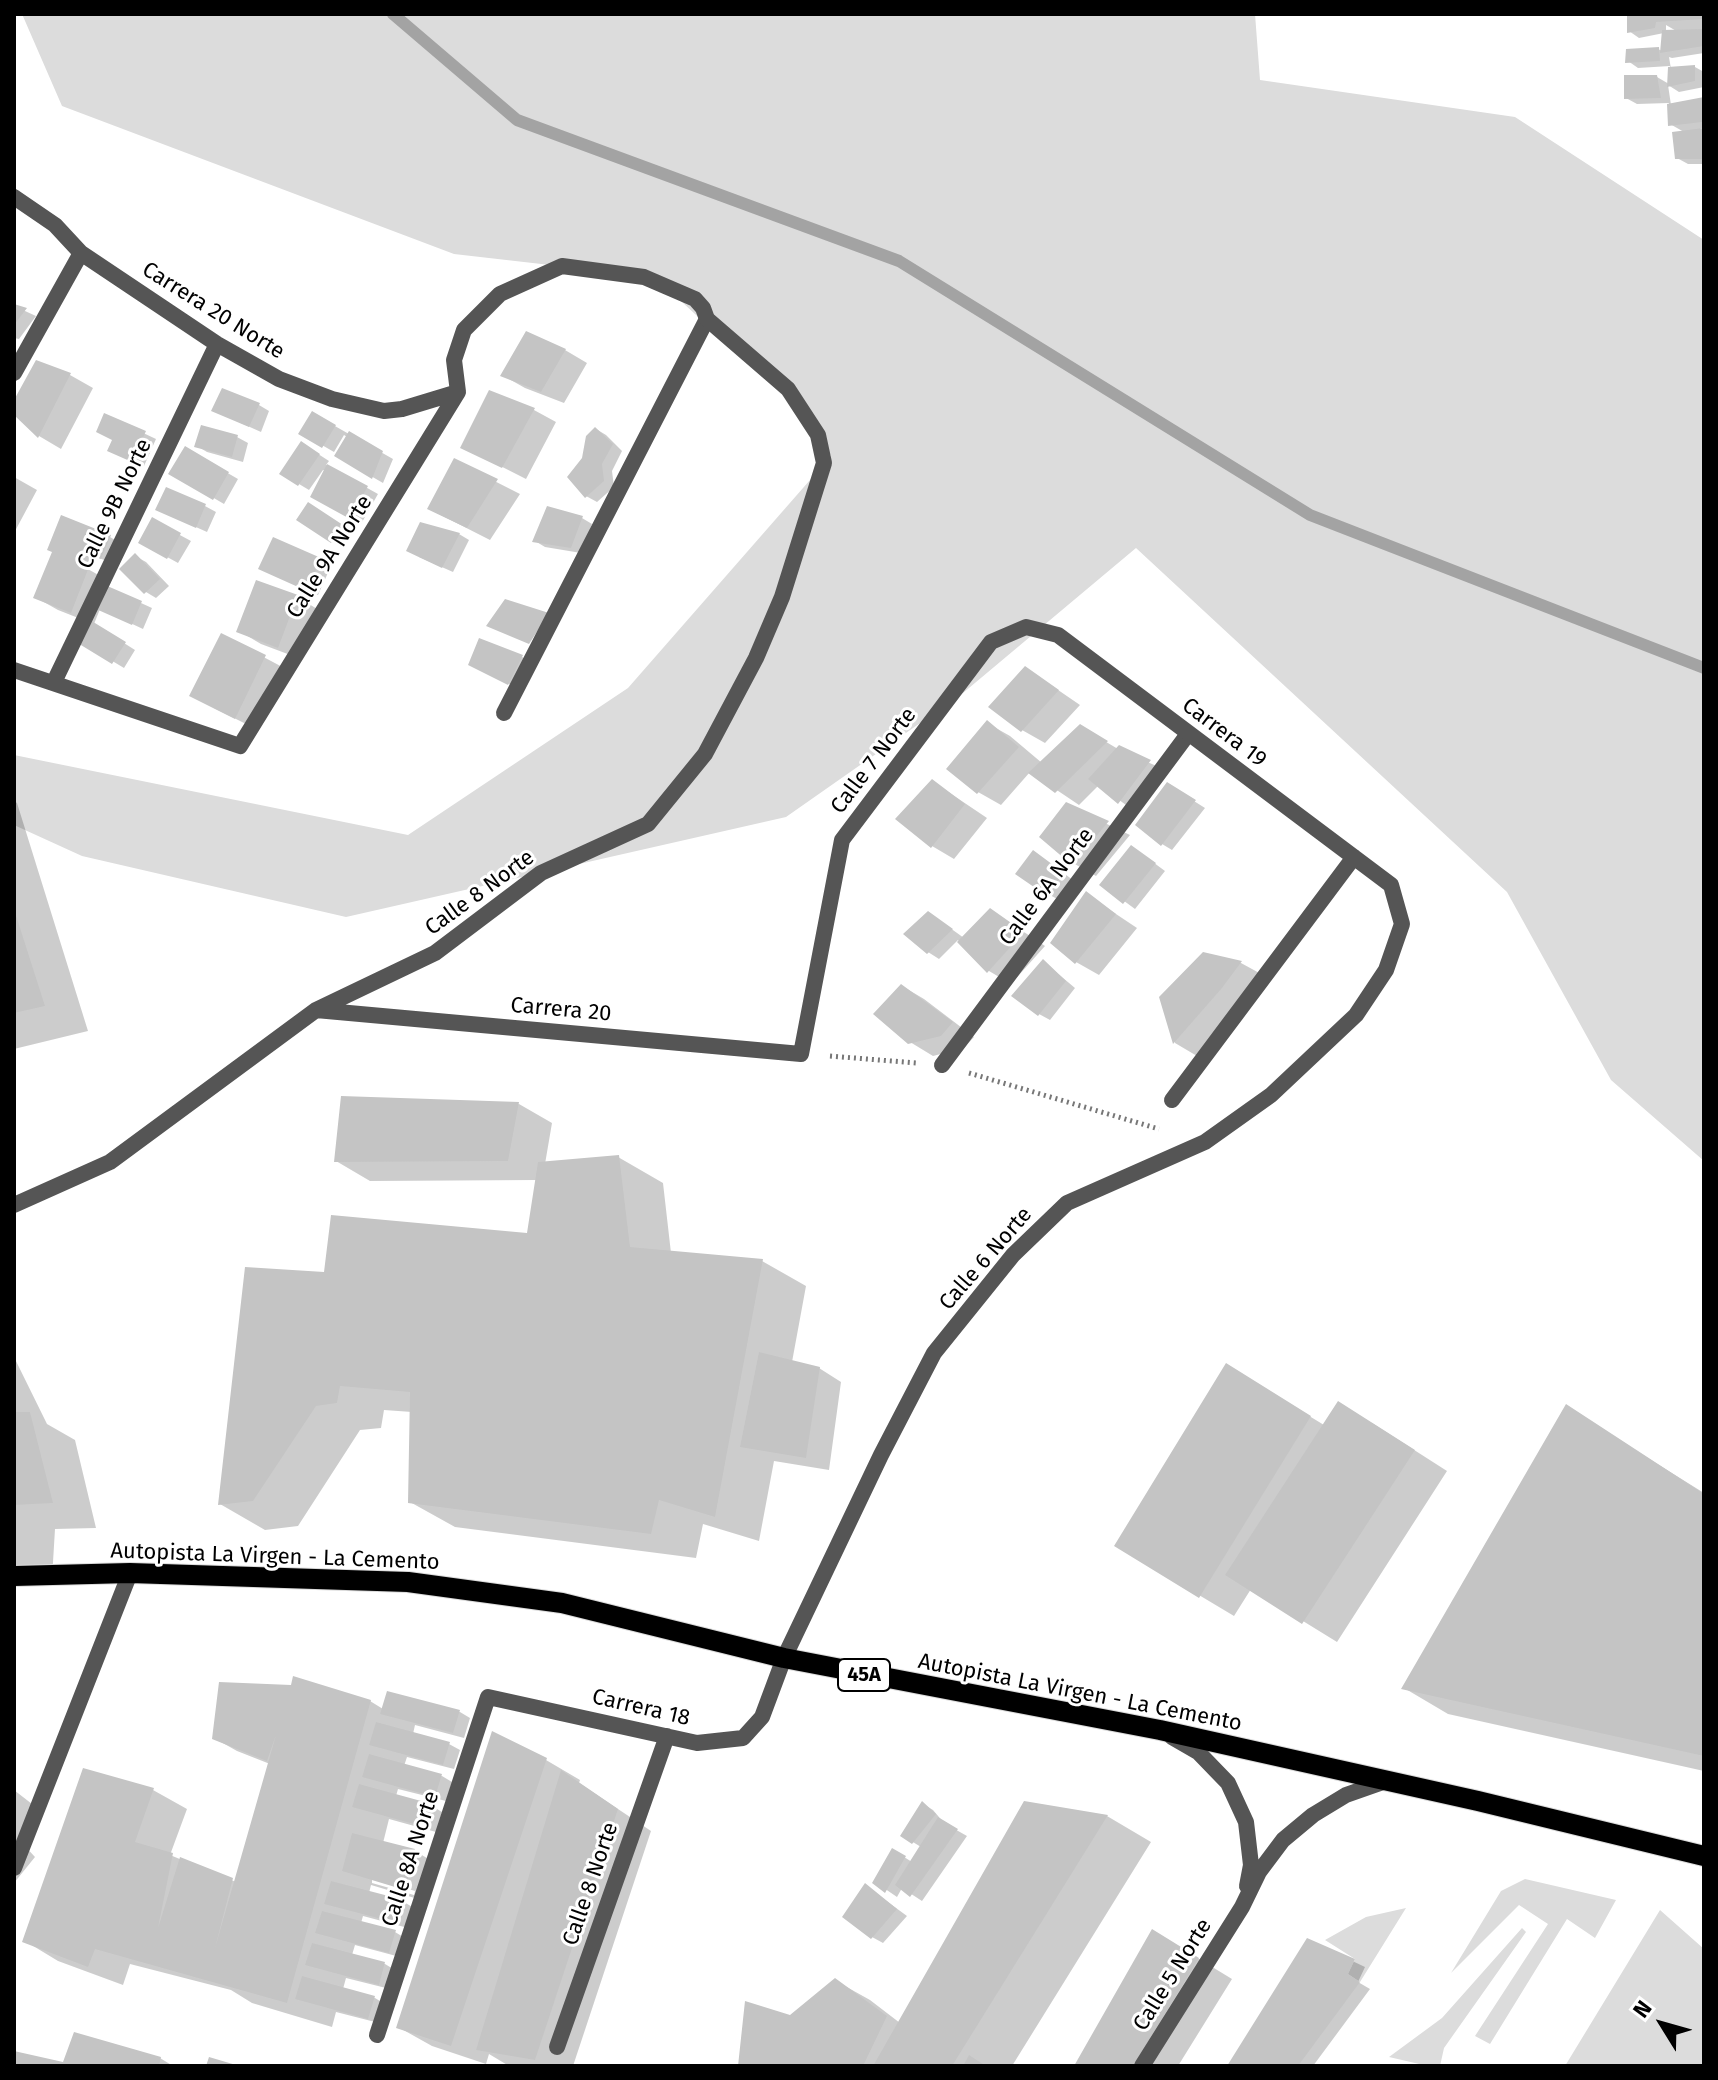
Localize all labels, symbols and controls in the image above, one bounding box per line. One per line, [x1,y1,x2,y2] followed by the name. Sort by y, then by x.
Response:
[137,257,289,365] street label: Carrera 20 Norte
[72,435,158,573] street label: Calle 9B Norte
[282,491,378,623] street label: Calle 9A Norte
[1177,693,1271,773] street label: Carrera 19
[826,703,922,819] street label: Calle 7 Norte
[994,823,1100,951] street label: Calle 6A Norte
[420,845,540,941] street label: Calle 8 Norte
[510,992,612,1028] street label: Carrera 20
[934,1202,1038,1316] street label: Calle 6 Norte
[110,1538,440,1576] street label: Autopista La Virgen - La Cemento
[916,1649,1244,1737] street label: Autopista La Virgen - La Cemento
[838,1659,890,1691] road number: 45A
[590,1684,692,1732] street label: Carrera 18
[377,1788,445,1930] street label: Calle 8A Norte
[558,1819,624,1949] street label: Calle 8 Norte
[1128,1914,1218,2036] street label: Calle 5 Norte
[1622,1984,1702,2064] north arrow
[1627,1995,1658,2023] text: N

